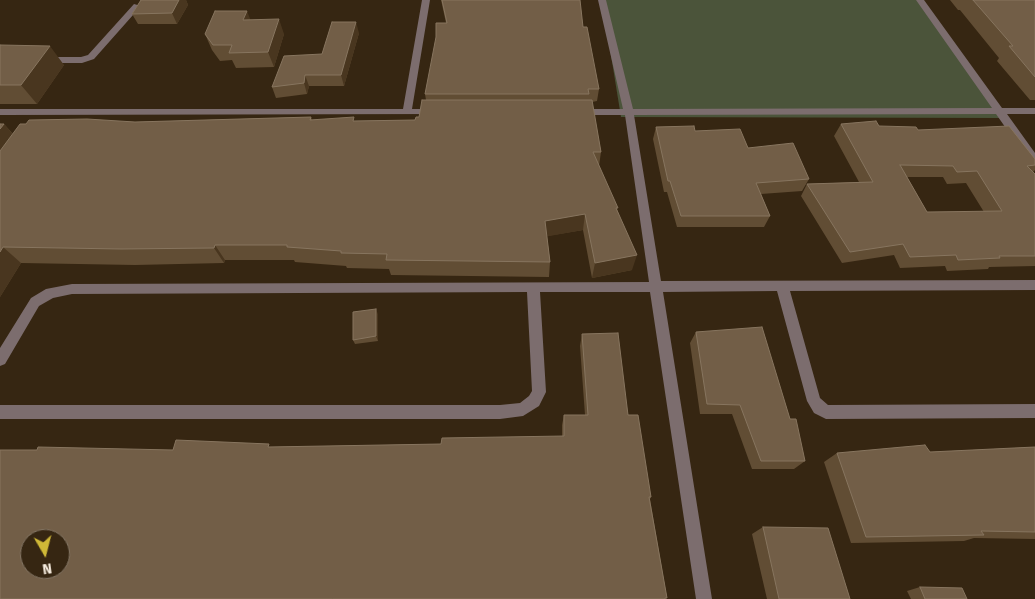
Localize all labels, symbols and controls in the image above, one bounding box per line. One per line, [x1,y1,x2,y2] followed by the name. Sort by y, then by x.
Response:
[20,529,70,579] north arrow
[41,559,53,577] text: N

